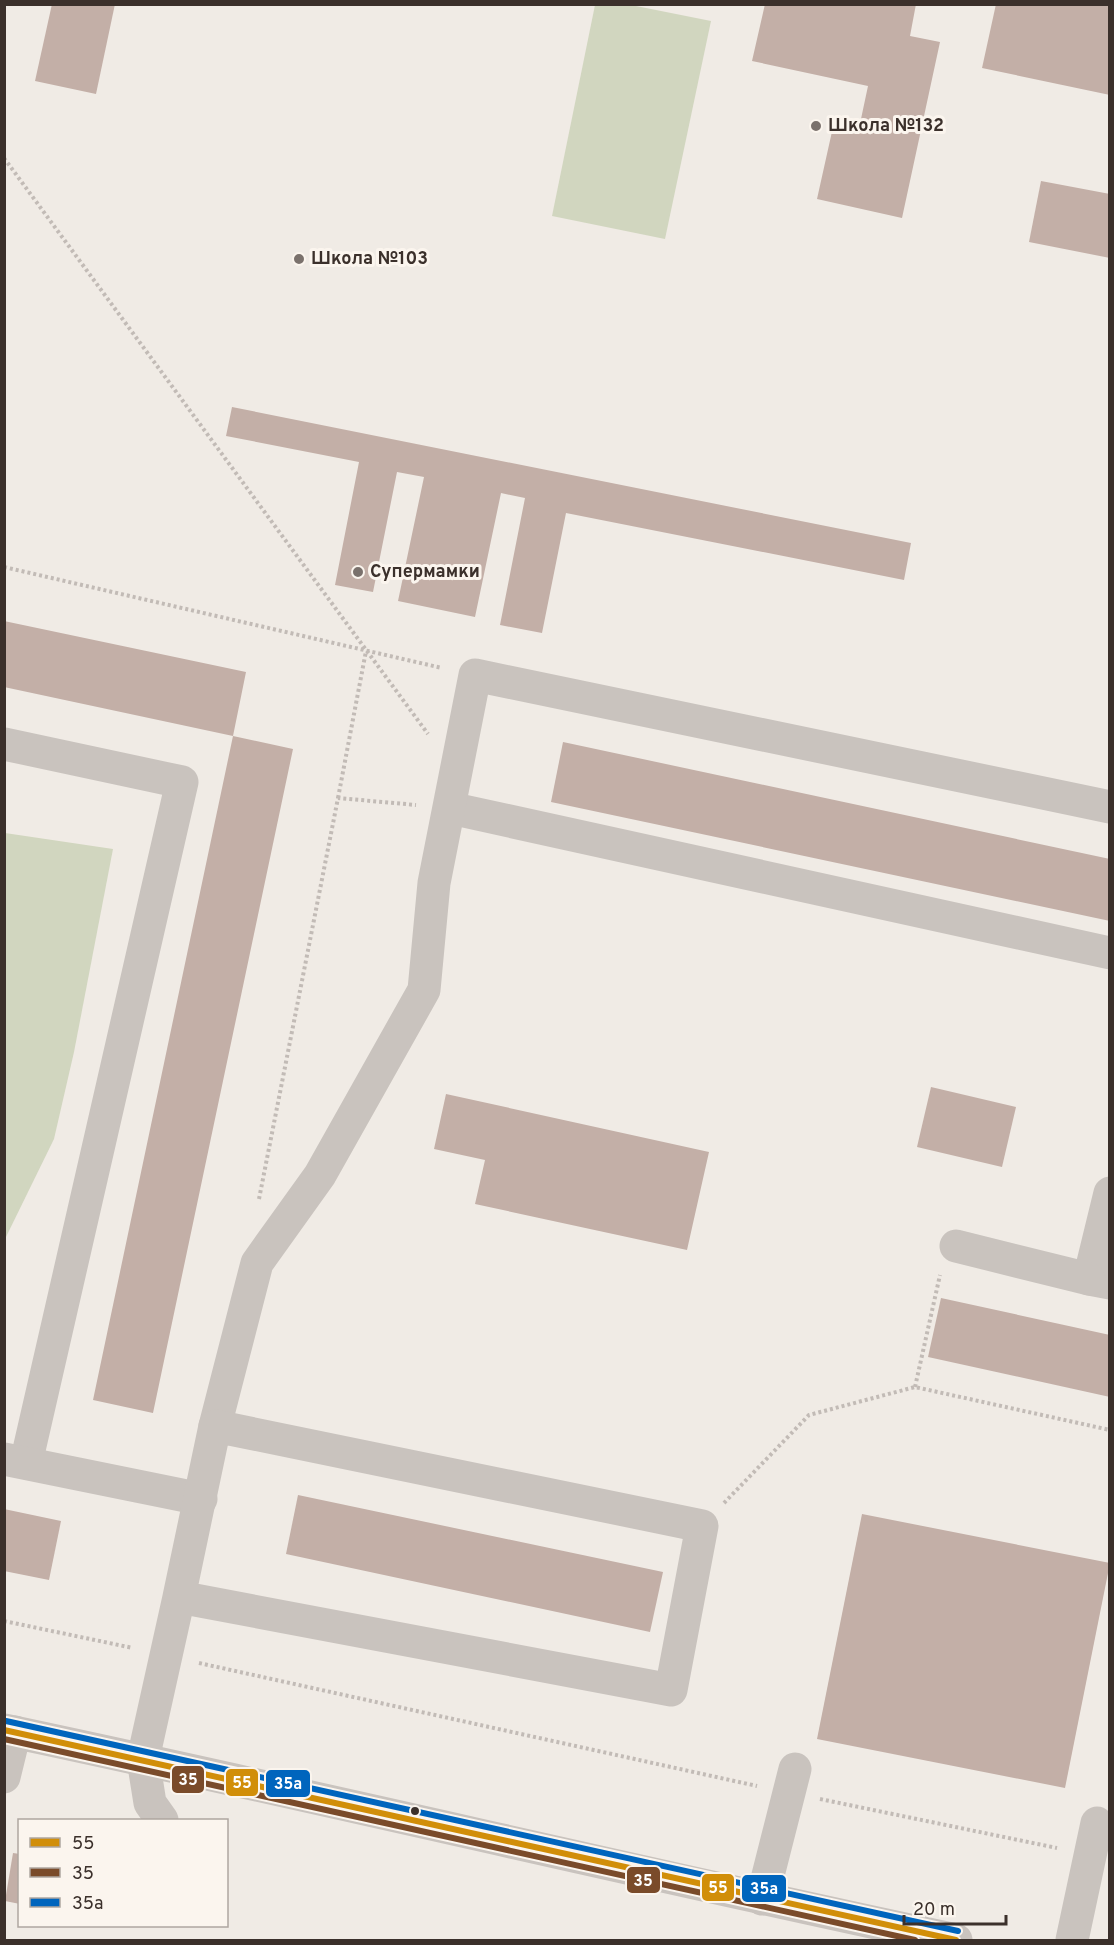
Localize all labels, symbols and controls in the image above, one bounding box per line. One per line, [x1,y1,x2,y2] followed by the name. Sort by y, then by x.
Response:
[828,115,944,138] place label: Школа №132
[809,119,823,133] marker: Школа №132
[311,248,428,271] place label: Школа №103
[292,252,306,266] marker: Школа №103
[370,561,480,584] place label: Супермамки
[351,565,365,579] marker: Супермамки
[171,1765,205,1794] line badge: 35
[225,1768,259,1797] line badge: 55
[265,1769,311,1798] line badge: 35a
[178,1771,198,1791] text: 35
[232,1774,252,1794] text: 55
[274,1775,302,1795] text: 35a
[409,1805,421,1817] unlabelled marker
[18,1819,228,1927] legend
[72,1833,94,1856] text: 55
[72,1863,94,1886] text: 35
[626,1866,661,1894] line badge: 35
[633,1872,653,1892] text: 35
[701,1873,735,1902] line badge: 55
[741,1874,787,1903] line badge: 35a
[708,1879,728,1899] text: 55
[750,1880,778,1900] text: 35a
[904,1888,1006,1926] scale bar
[72,1893,103,1916] text: 35a
[913,1899,955,1922] text: 20 m

